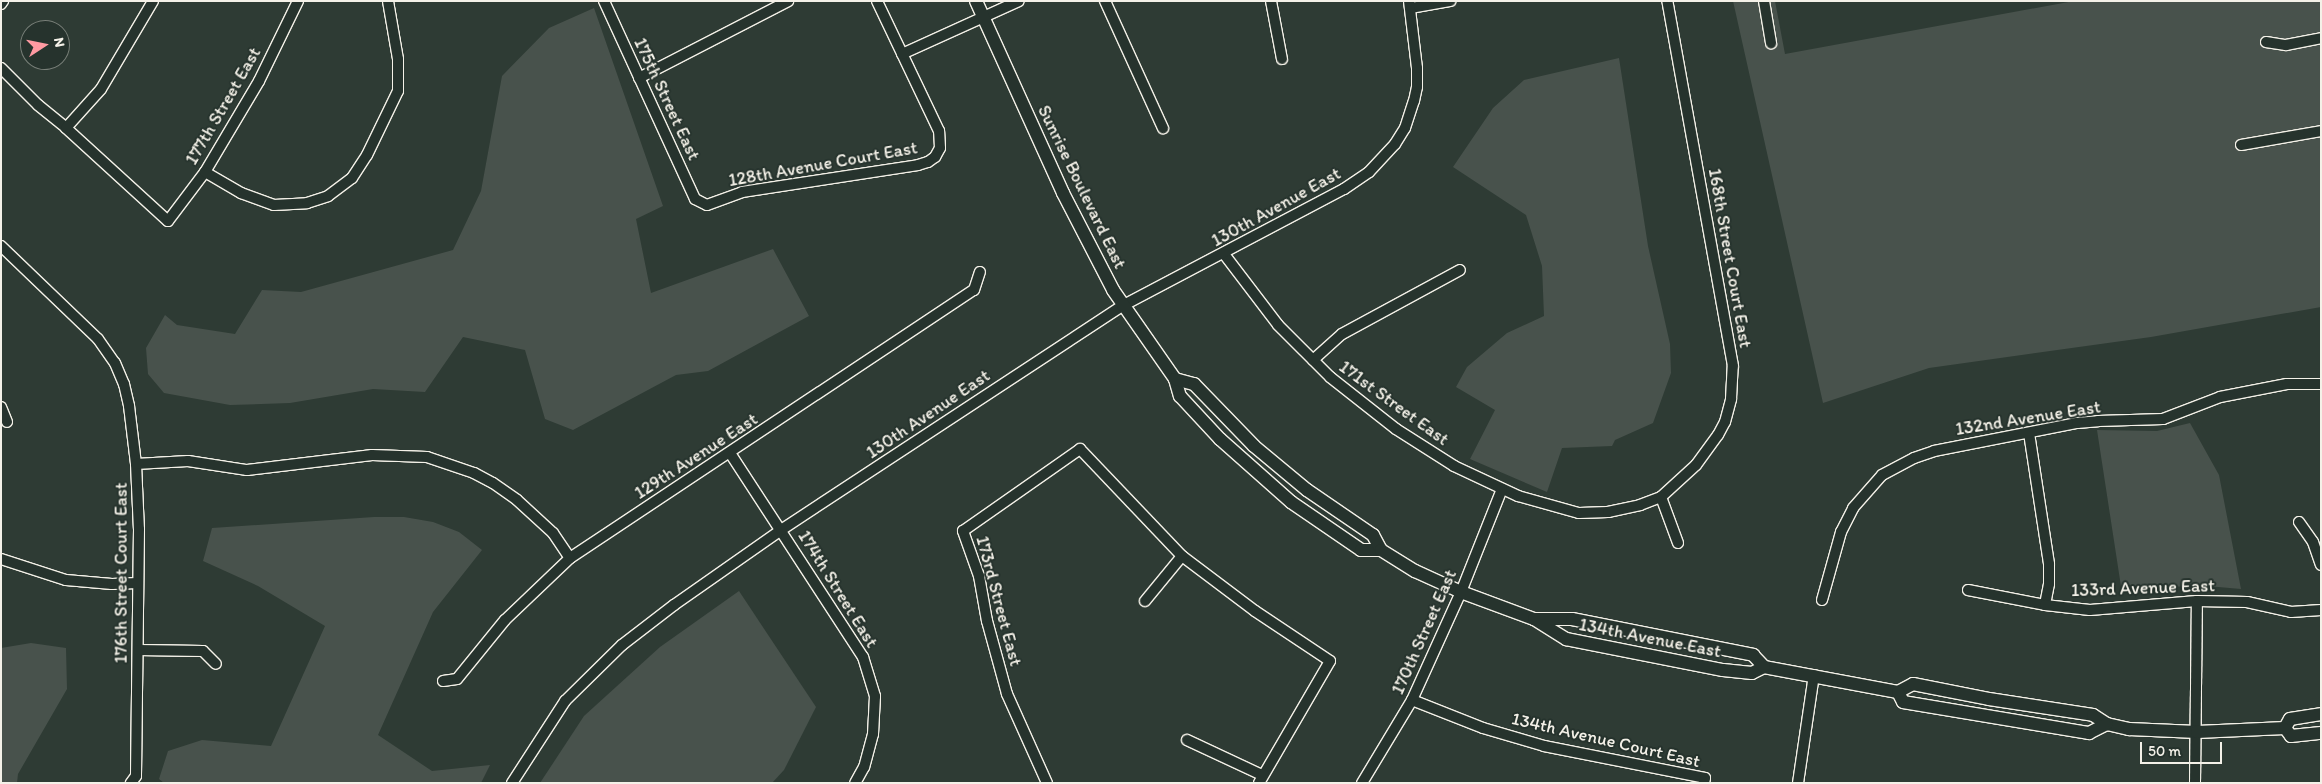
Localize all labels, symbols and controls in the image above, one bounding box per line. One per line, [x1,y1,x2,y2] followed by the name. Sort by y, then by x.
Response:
[20,20,70,70] north arrow
[629,34,705,164] street label: 175th Street East
[50,36,68,48] text: N
[181,43,265,169] street label: 177th Street East
[1033,101,1131,273] street label: Sunrise Boulevard East
[727,137,919,191] street label: 128th Avenue Court East
[1208,163,1344,251] street label: 130th Avenue East
[1704,167,1756,349] street label: 168th Street Court East
[1335,356,1453,450] street label: 171st Street East
[862,365,994,463] street label: 130th Avenue East
[1954,396,2102,440] street label: 132nd Avenue East
[631,408,761,504] street label: 129th Avenue East
[110,482,132,664] street label: 176th Street Court East
[793,527,883,651] street label: 174th Street East
[971,534,1027,668] street label: 173rd Street East
[1387,566,1461,698] street label: 170th Street East
[2071,575,2215,601] street label: 133rd Avenue East
[1578,614,1722,662] street label: 134th Avenue East
[1510,708,1702,772] street label: 134th Avenue Court East
[2142,732,2224,764] scale bar
[2148,742,2181,760] text: 50 m

